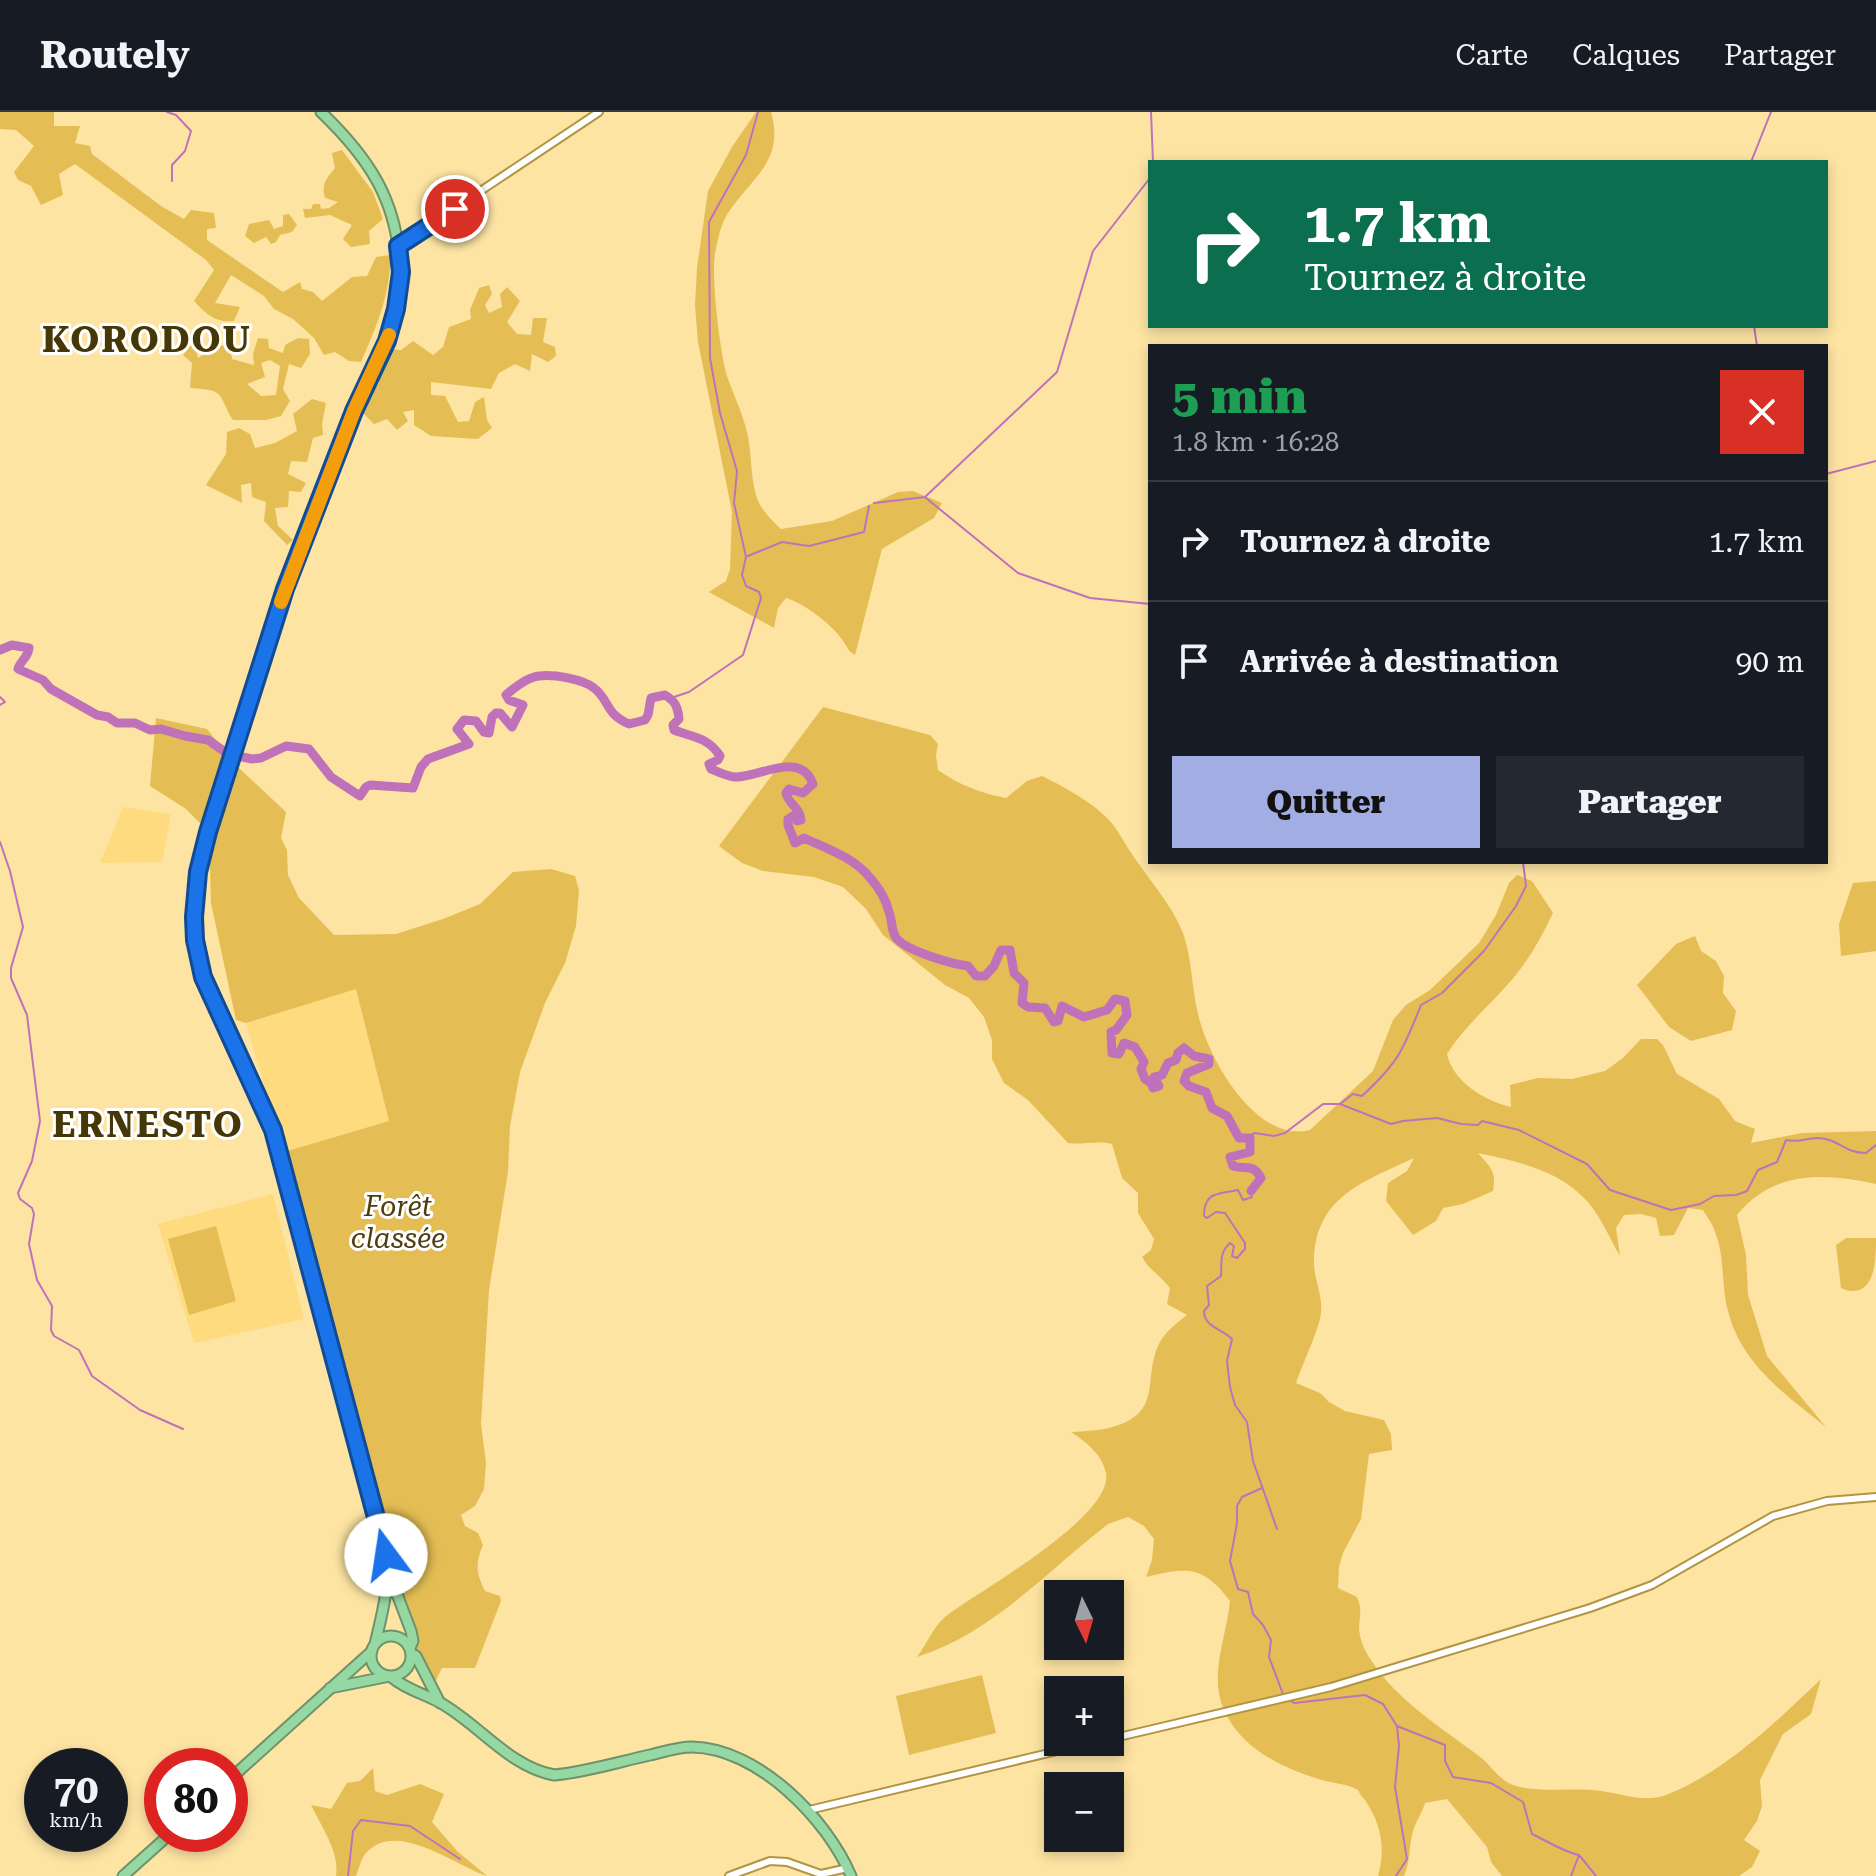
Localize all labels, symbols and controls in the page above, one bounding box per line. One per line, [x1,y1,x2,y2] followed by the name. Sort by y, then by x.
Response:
[40,33,190,77] text: Routely
[1456,39,1528,72] text: Carte
[1572,39,1680,72] text: Calques
[1724,39,1836,72] text: Partager
[421,175,489,243] pin
[433,187,477,231] icon: arrive
[1304,190,1491,256] text: 1.7 km
[1172,192,1276,296] icon: right
[1304,257,1587,299] text: Tournez à droite
[42,319,252,361] district label: KORODOU
[1172,369,1307,425] text: 5 min
[1720,370,1804,454] button: close
[1172,427,1339,457] text: 1.8 km · 16:28
[1172,519,1216,563] icon: right
[1240,524,1490,559] text: Tournez à droite
[1709,524,1804,559] text: 1.7 km
[1172,639,1216,683] icon: arrive
[1240,644,1559,679] text: Arrivée à destination
[1735,644,1804,679] text: 90 m
[1172,756,1480,848] button: Quitter
[1496,756,1804,848] button: Partager
[52,1104,244,1146] district label: ERNESTO
[351,1190,445,1255] park label: Forêt classée
[344,1513,428,1597] position arrow
[1044,1580,1124,1660] north arrow
[1044,1580,1124,1852] map controls
[1044,1676,1124,1756] button: +
[144,1748,248,1852] speed limit sign: 80
[54,1766,98,1813] text: 70
[1044,1772,1124,1852] button: −
[49,1808,103,1832] text: km/h

